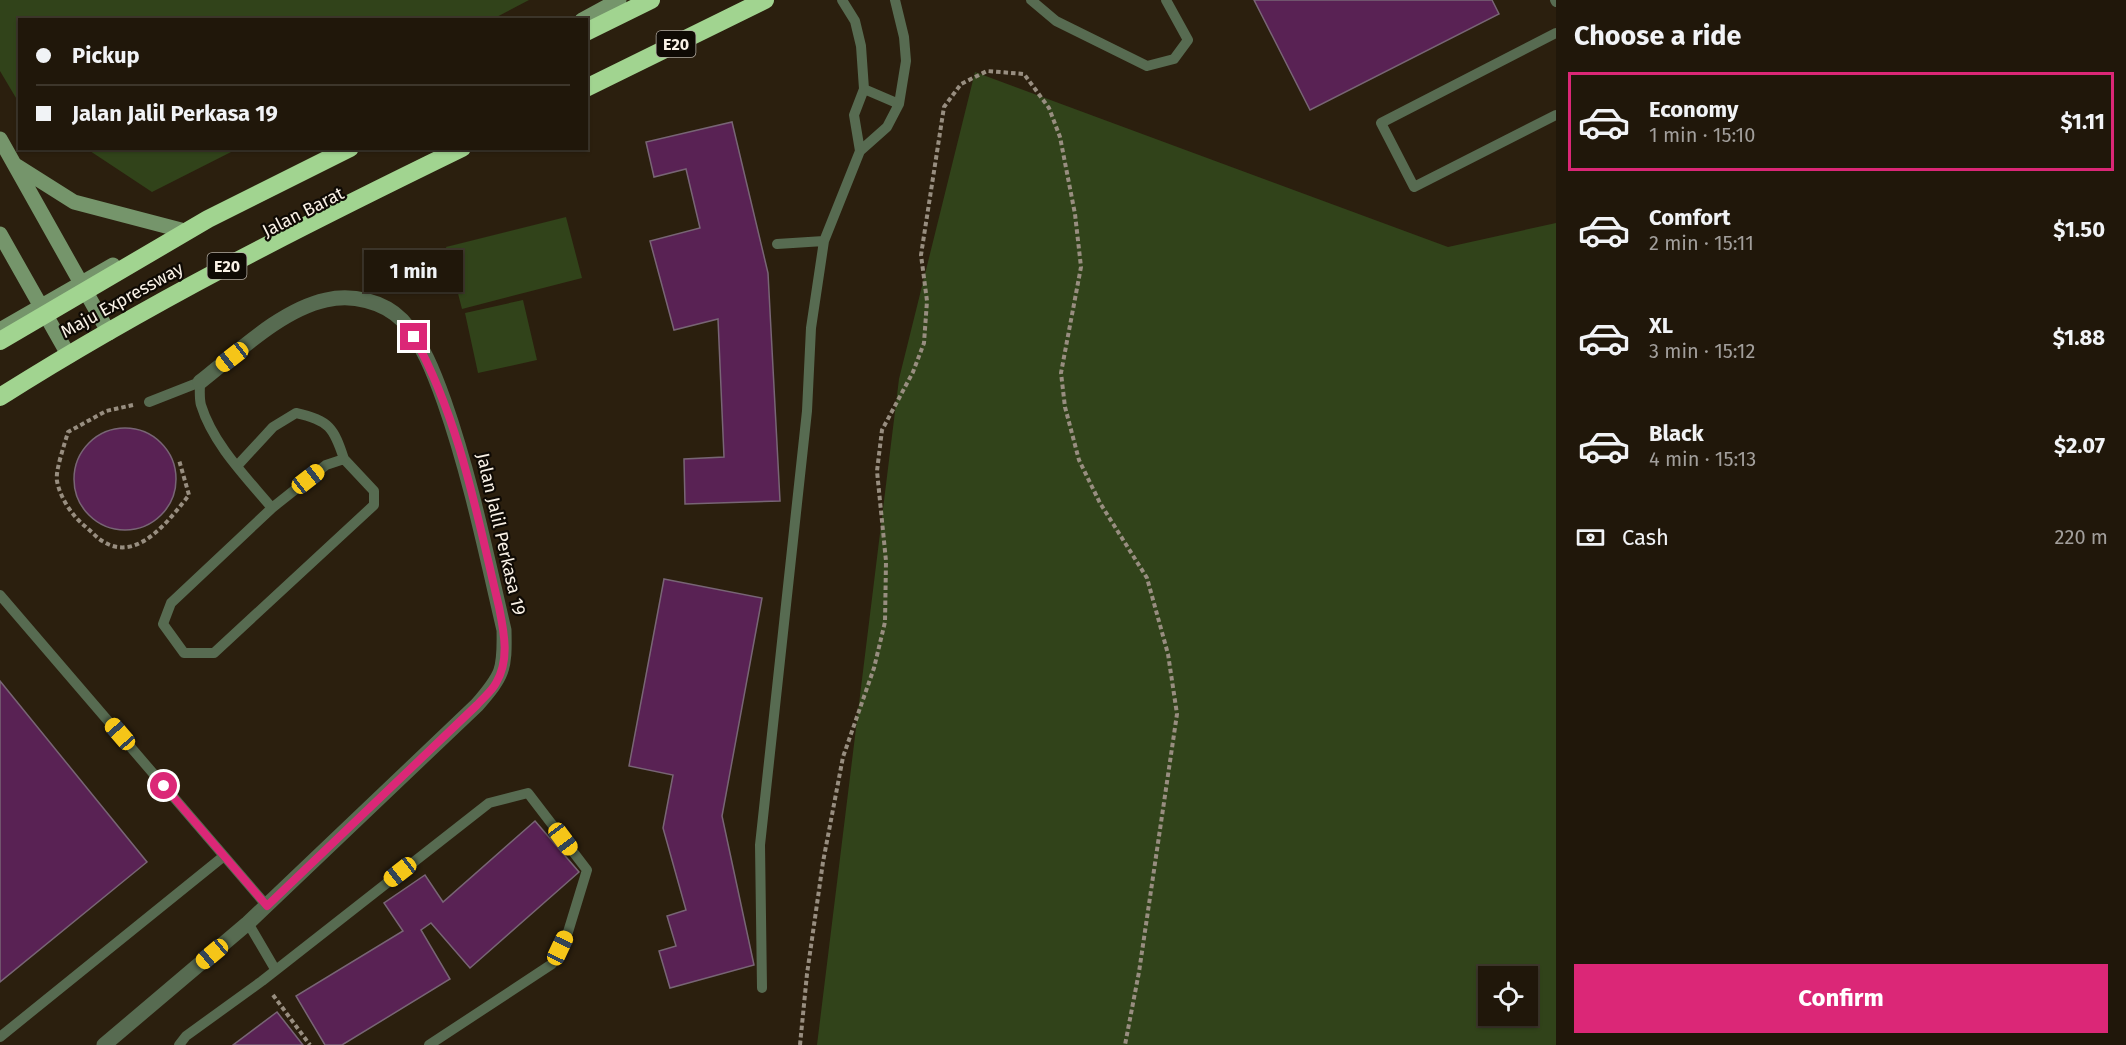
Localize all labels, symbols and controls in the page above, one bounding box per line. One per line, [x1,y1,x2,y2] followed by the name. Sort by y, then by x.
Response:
[1574,20,1741,52] text: Choose a ride
[656,31,696,57] road number: E20
[72,42,140,69] text: Pickup
[1577,95,1631,149] icon: car
[1649,96,1738,123] text: Economy
[72,100,278,127] text: Jalan Jalil Perkasa 19
[2060,108,2105,135] text: $1.11
[1649,123,1755,147] text: 1 min · 15:10
[258,182,348,242] street label: Jalan Barat
[1577,203,1631,257] icon: car
[1649,204,1730,231] text: Comfort
[2053,216,2105,243] text: $1.50
[1649,231,1754,255] text: 2 min · 15:11
[364,250,464,292] callout: 1 min
[208,253,246,279] road number: E20
[57,257,187,343] street label: Maju Expressway
[389,259,438,283] text: 1 min
[1577,311,1631,365] icon: car
[1649,312,1673,339] text: XL
[400,323,427,350] route end
[2053,324,2105,351] text: $1.88
[212,339,252,375] car
[1649,339,1755,363] text: 3 min · 15:12
[1577,419,1631,473] icon: car
[1649,420,1704,447] text: Black
[2054,432,2105,459] text: $2.07
[1649,447,1756,471] text: 4 min · 15:13
[472,451,530,617] street label: Jalan Jalil Perkasa 19
[288,461,328,497] car
[1574,521,1607,554] icon: cash
[1622,524,1669,551] text: Cash
[2055,525,2108,549] text: 220 m
[101,715,139,753] car
[150,772,177,799] route start
[545,819,581,859] car
[380,854,420,890] car
[544,928,576,968] car
[192,936,232,972] car
[1574,964,2108,1033] button: Confirm
[1478,966,1538,1026] map controls
[1478,966,1538,1026] button: locate

